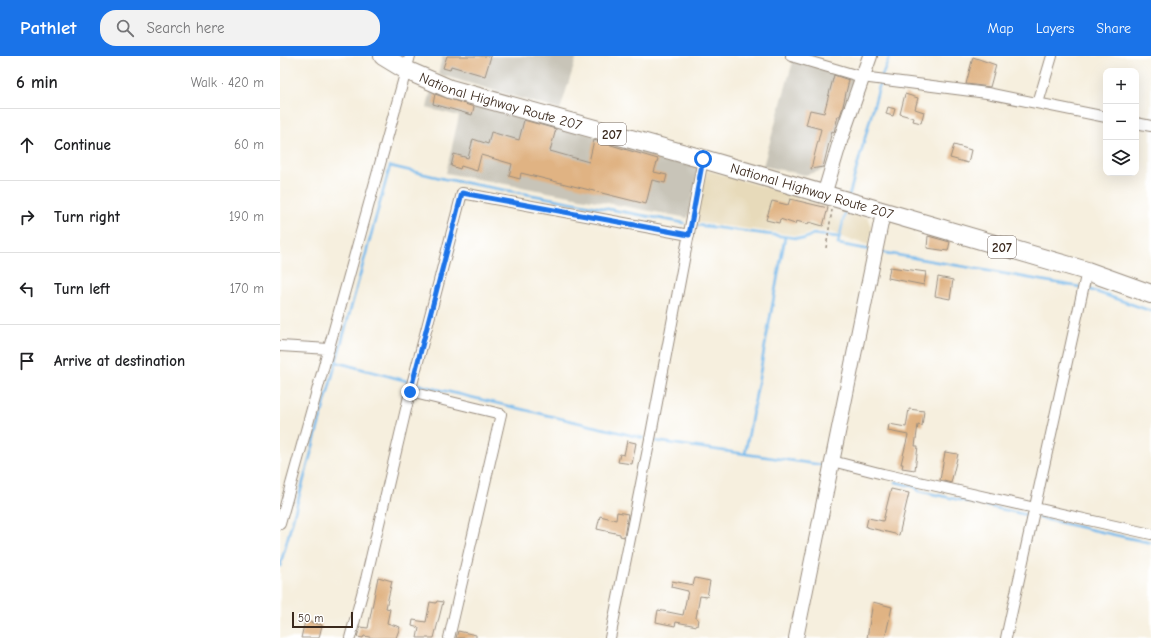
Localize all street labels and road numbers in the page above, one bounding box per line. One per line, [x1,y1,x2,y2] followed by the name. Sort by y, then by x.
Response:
[417,69,584,134] street label: National Highway Route 207
[598,123,626,145] road number: 207
[728,159,896,223] street label: National Highway Route 207
[988,236,1016,258] road number: 207

